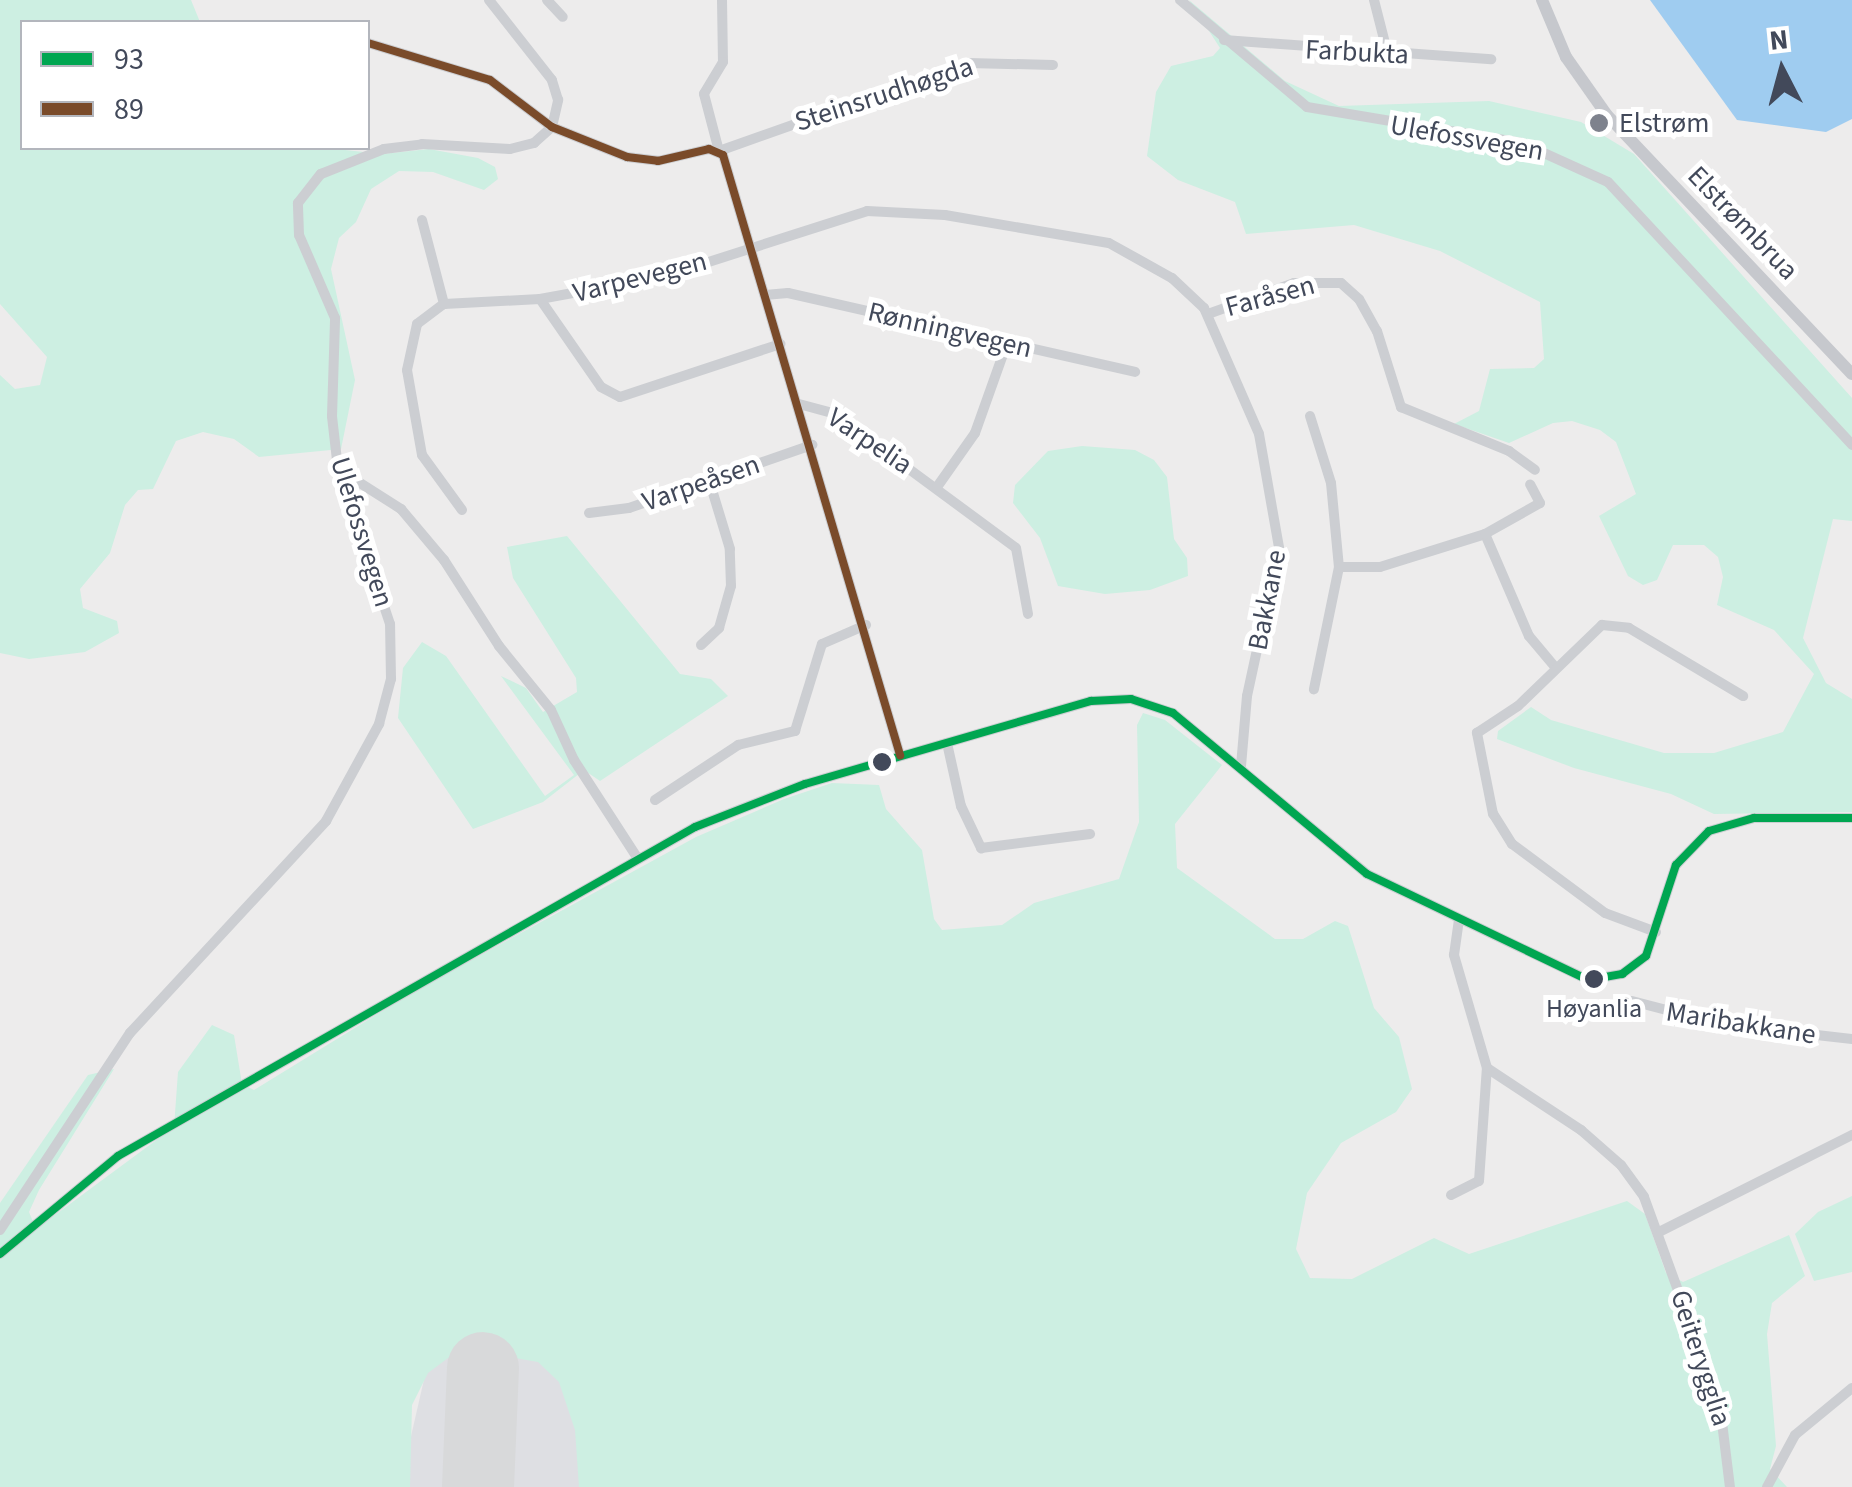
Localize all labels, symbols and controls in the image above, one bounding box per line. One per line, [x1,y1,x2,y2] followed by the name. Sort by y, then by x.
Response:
[1768,19,1790,61] text: N
[20,20,370,150] legend
[1732,20,1832,120] north arrow
[1304,33,1410,71] street label: Farbukta
[114,38,144,81] text: 93
[791,49,977,139] street label: Steinsrudhøgda
[114,88,144,131] text: 89
[1619,106,1709,140] place label: Elstrøm
[1388,108,1546,168] street label: Ulefossvegen
[1588,112,1610,134] marker: Elstrøm
[1681,159,1805,287] street label: Elstrømbrua
[570,244,710,310] street label: Varpevegen
[1222,268,1318,324] street label: Faråsen
[865,295,1035,365] street label: Rønningvegen
[821,400,919,482] street label: Varpelia
[638,447,764,519] street label: Varpeåsen
[323,453,401,611] street label: Ulefossvegen
[1241,547,1293,653] street label: Bakkane
[872,752,892,772] unlabelled marker
[1584,969,1604,989] marker: Høyanlia
[1546,993,1642,1025] place label: Høyanlia
[1664,995,1818,1051] street label: Maribakkane
[1663,1286,1739,1430] street label: Geiterygglia

